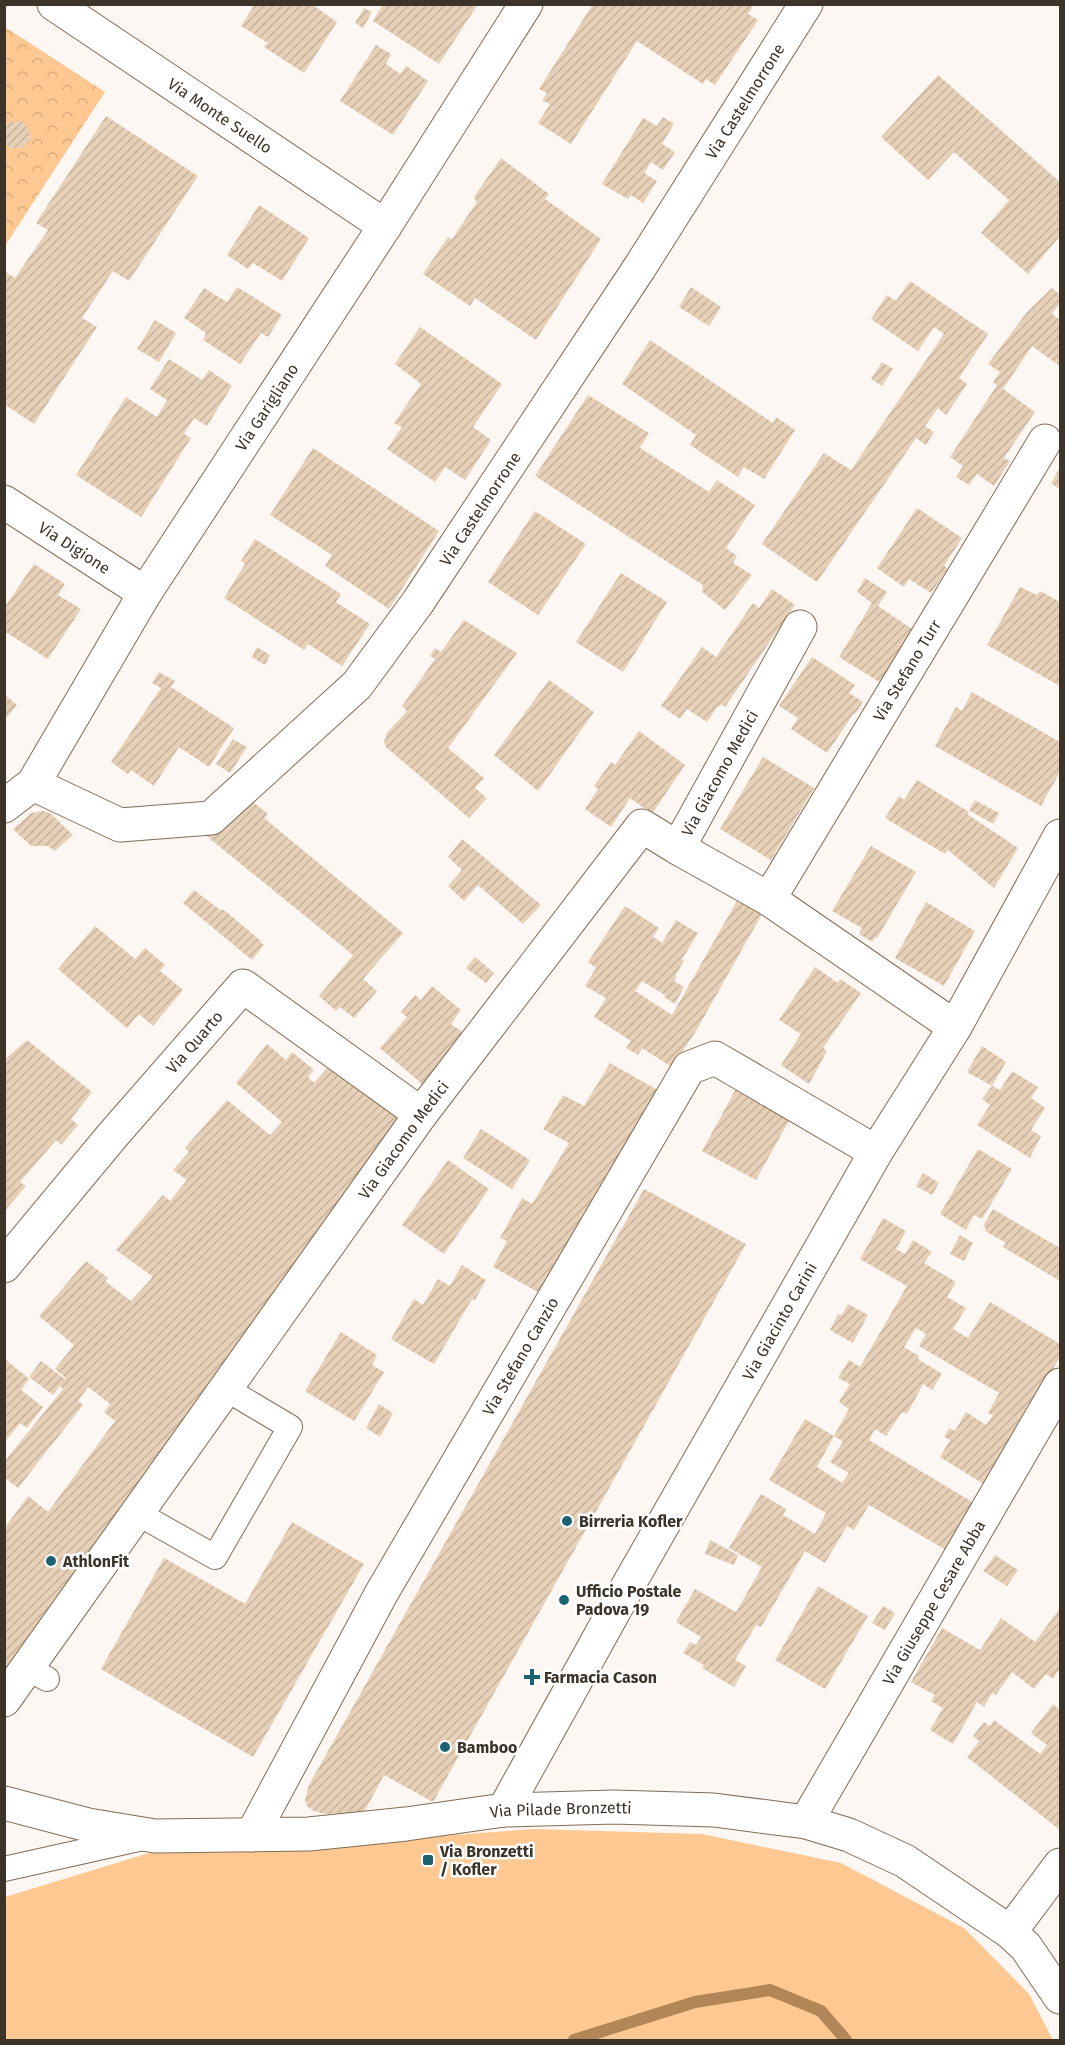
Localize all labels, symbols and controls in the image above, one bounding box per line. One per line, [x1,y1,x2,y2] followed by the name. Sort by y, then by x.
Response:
[701,40,788,162] street label: Via Castelmorrone
[164,74,276,157] street label: Via Monte Suello
[231,360,302,454] street label: Via Garigliano
[435,448,524,569] street label: Via Castelmorrone
[35,517,114,578] street label: Via Digione
[869,615,945,725] street label: Via Stefano Turr
[677,707,762,839] street label: Via Giacomo Medici
[162,1007,227,1077] street label: Via Quarto
[354,1077,453,1202] street label: Via Giacomo Medici
[738,1259,820,1383] street label: Via Giacinto Carini
[478,1294,562,1419] street label: Via Stefano Canzio
[579,1512,683,1531] place label: Birreria Kofler
[560,1514,574,1528] marker: Birreria Kofler
[878,1517,989,1688] street label: Via Giuseppe Cesare Abba
[62,1552,130,1571] place label: AthlonFit
[44,1554,58,1568] marker: AthlonFit
[576,1582,681,1619] place label: Ufficio Postale Padova 19
[557,1593,571,1607] marker: Ufficio Postale Padova 19
[544,1668,657,1687] place label: Farmacia Cason
[525,1670,539,1684] marker: Farmacia Cason
[457,1738,517,1757] place label: Bamboo
[438,1740,452,1754] marker: Bamboo
[489,1797,632,1821] street label: Via Pilade Bronzetti
[439,1842,533,1879] place label: Via Bronzetti / Kofler
[421,1853,435,1867] marker: Via Bronzetti / Kofler

